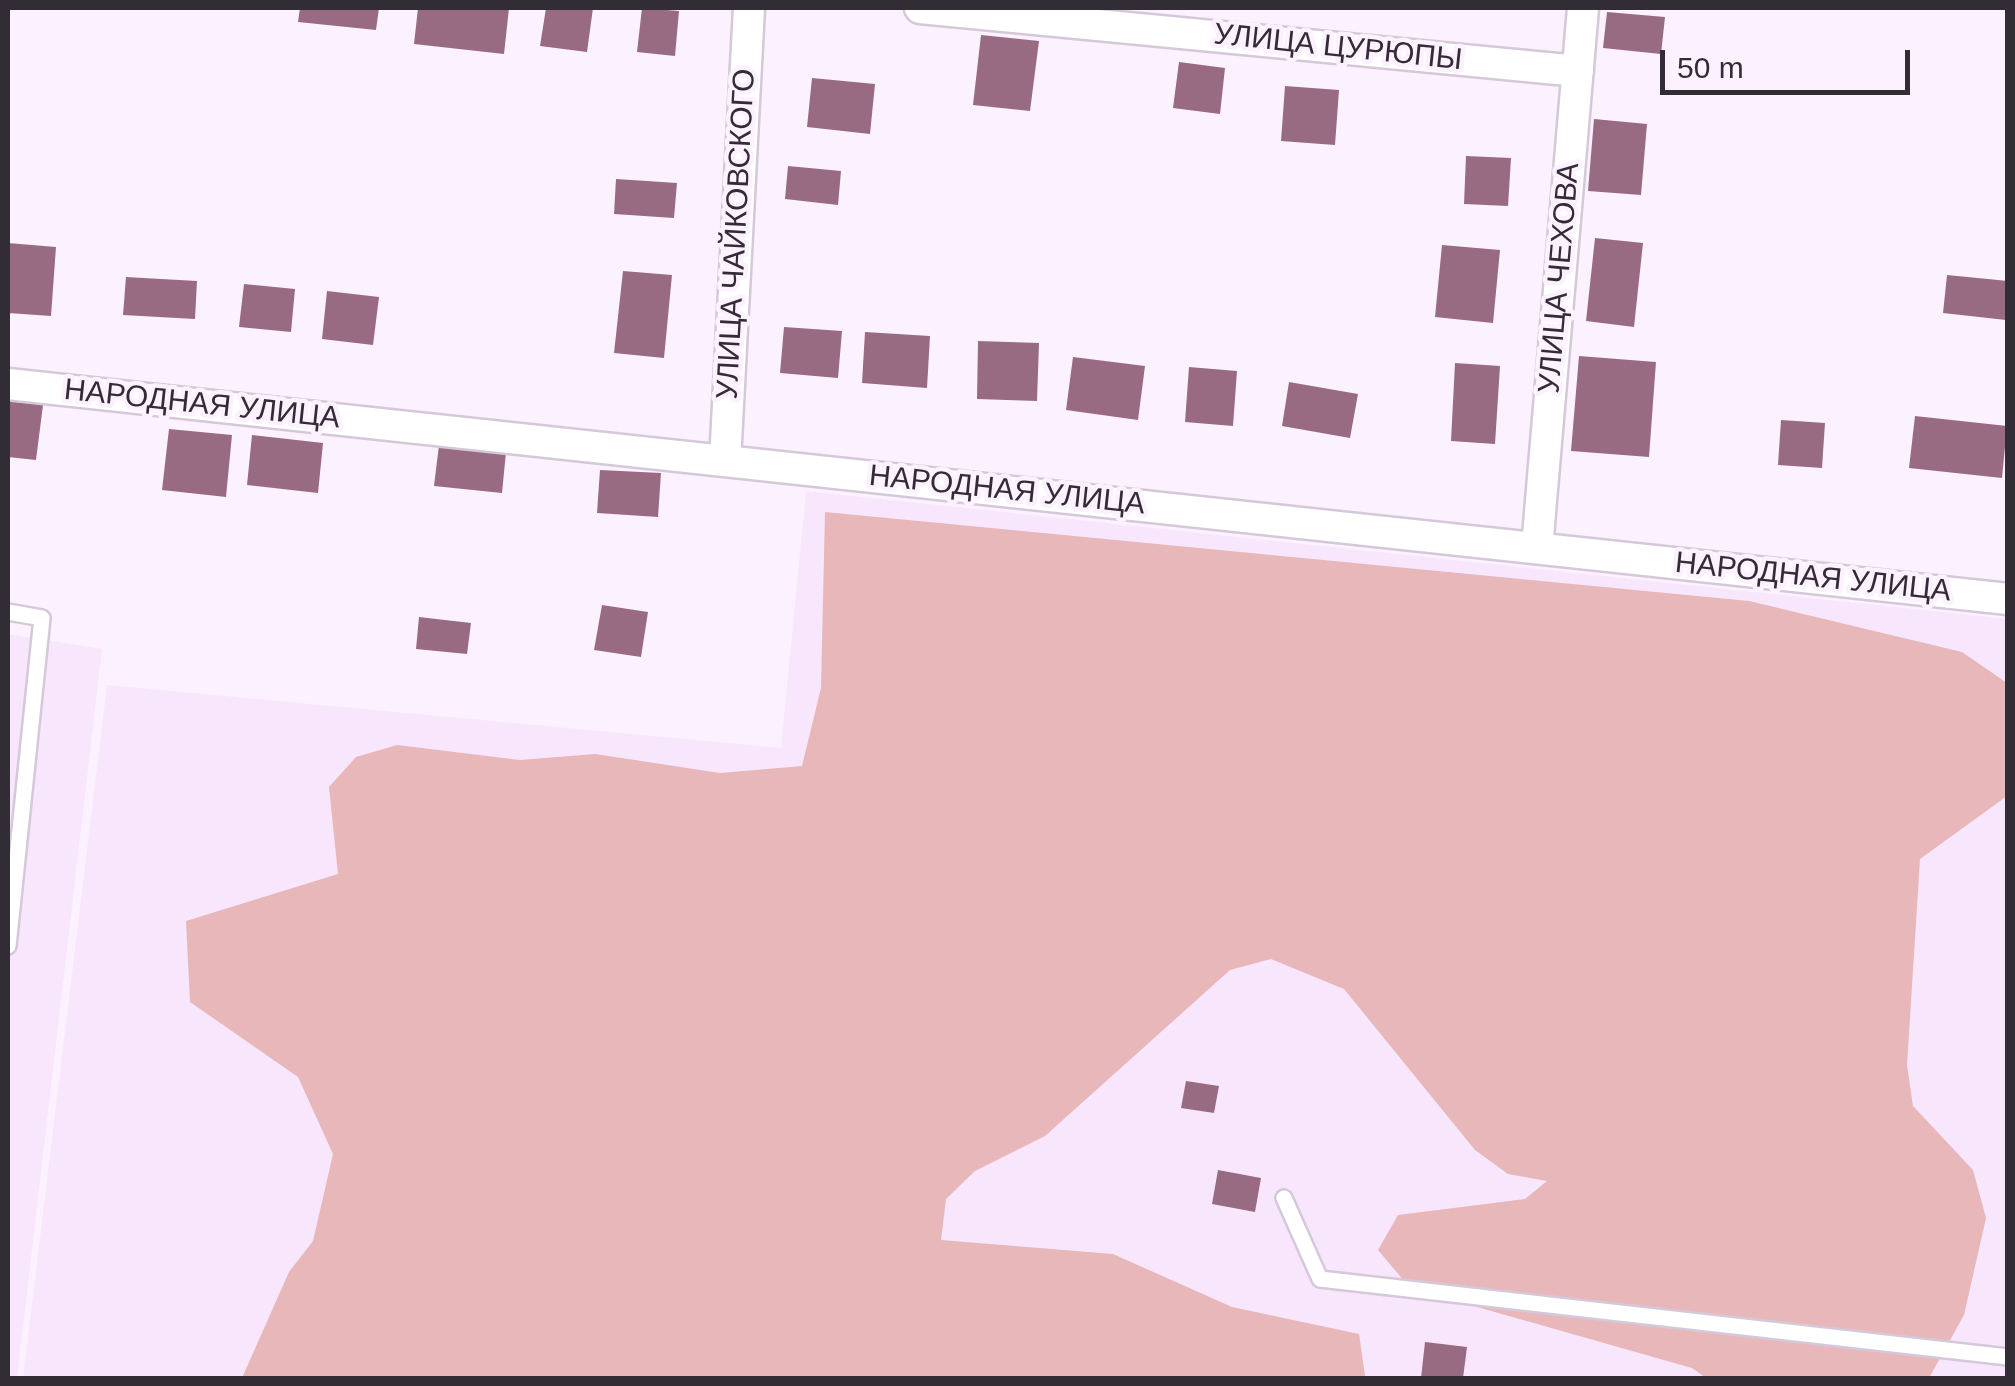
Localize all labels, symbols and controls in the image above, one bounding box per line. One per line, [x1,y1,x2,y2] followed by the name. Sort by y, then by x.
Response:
[1212,17,1464,79] street label: УЛИЦА ЦУРЮПЫ
[1665,30,1915,92] scale bar
[1677,51,1744,84] text: 50 m
[710,68,764,400] street label: УЛИЦА ЧАЙКОВСКОГО
[1532,161,1588,395] street label: УЛИЦА ЧЕХОВА
[62,373,342,437] street label: НАРОДНАЯ УЛИЦА
[867,459,1147,523] street label: НАРОДНАЯ УЛИЦА
[1673,546,1953,610] street label: НАРОДНАЯ УЛИЦА

